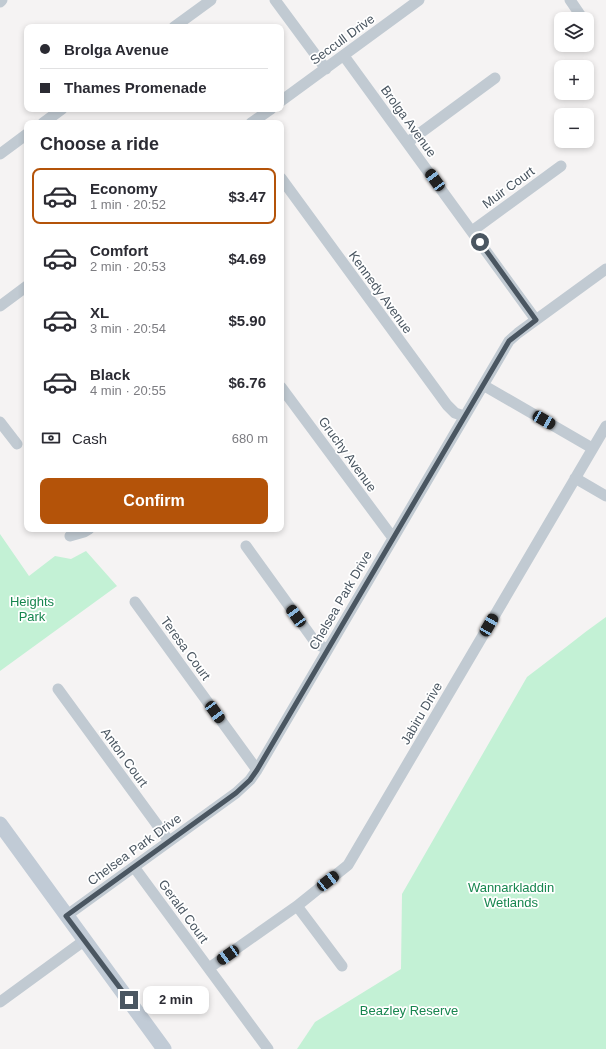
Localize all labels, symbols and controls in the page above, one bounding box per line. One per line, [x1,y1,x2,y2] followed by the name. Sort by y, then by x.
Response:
[307,11,377,68] street label: Seccull Drive
[554,12,594,148] map controls
[554,12,594,52] button: layers
[64,41,169,58] text: Brolga Avenue
[554,60,594,100] button: +
[64,79,207,96] text: Thames Promenade
[378,83,439,160] street label: Brolga Avenue
[554,108,594,148] button: −
[40,134,159,154] text: Choose a ride
[479,163,538,211] street label: Muir Court
[423,167,447,193] car
[42,178,78,214] icon: car
[90,180,158,197] text: Economy
[228,188,266,205] text: $3.47
[90,197,166,212] text: 1 min · 20:52
[471,233,489,251] route start
[42,240,78,276] icon: car
[90,242,148,259] text: Comfort
[346,248,415,336] street label: Kennedy Avenue
[228,250,266,267] text: $4.69
[90,259,166,274] text: 2 min · 20:53
[42,302,78,338] icon: car
[90,304,109,321] text: XL
[228,312,266,329] text: $5.90
[90,321,166,336] text: 3 min · 20:54
[42,364,78,400] icon: car
[90,366,130,383] text: Black
[228,374,266,391] text: $6.76
[90,383,166,398] text: 4 min · 20:55
[531,409,557,431] car
[315,414,380,495] street label: Gruchy Avenue
[40,427,62,449] icon: cash
[72,430,107,447] text: Cash
[232,431,268,446] text: 680 m
[40,478,268,524] button: Confirm
[306,548,375,652] street label: Chelsea Park Drive
[10,594,55,624] park label: Heights Park
[284,603,308,629] car
[478,612,500,638] car
[158,614,214,683] street label: Teresa Court
[398,679,445,747] street label: Jabiru Drive
[203,699,227,725] car
[98,725,151,790] street label: Anton Court
[85,810,184,888] street label: Chelsea Park Drive
[315,869,341,893] car
[156,877,212,946] street label: Gerald Court
[468,880,554,910] park label: Wannarkladdin Wetlands
[215,943,241,967] car
[143,986,209,1014] callout: 2 min
[120,991,138,1009] route end
[159,992,193,1007] text: 2 min
[360,1003,458,1018] park label: Beazley Reserve

